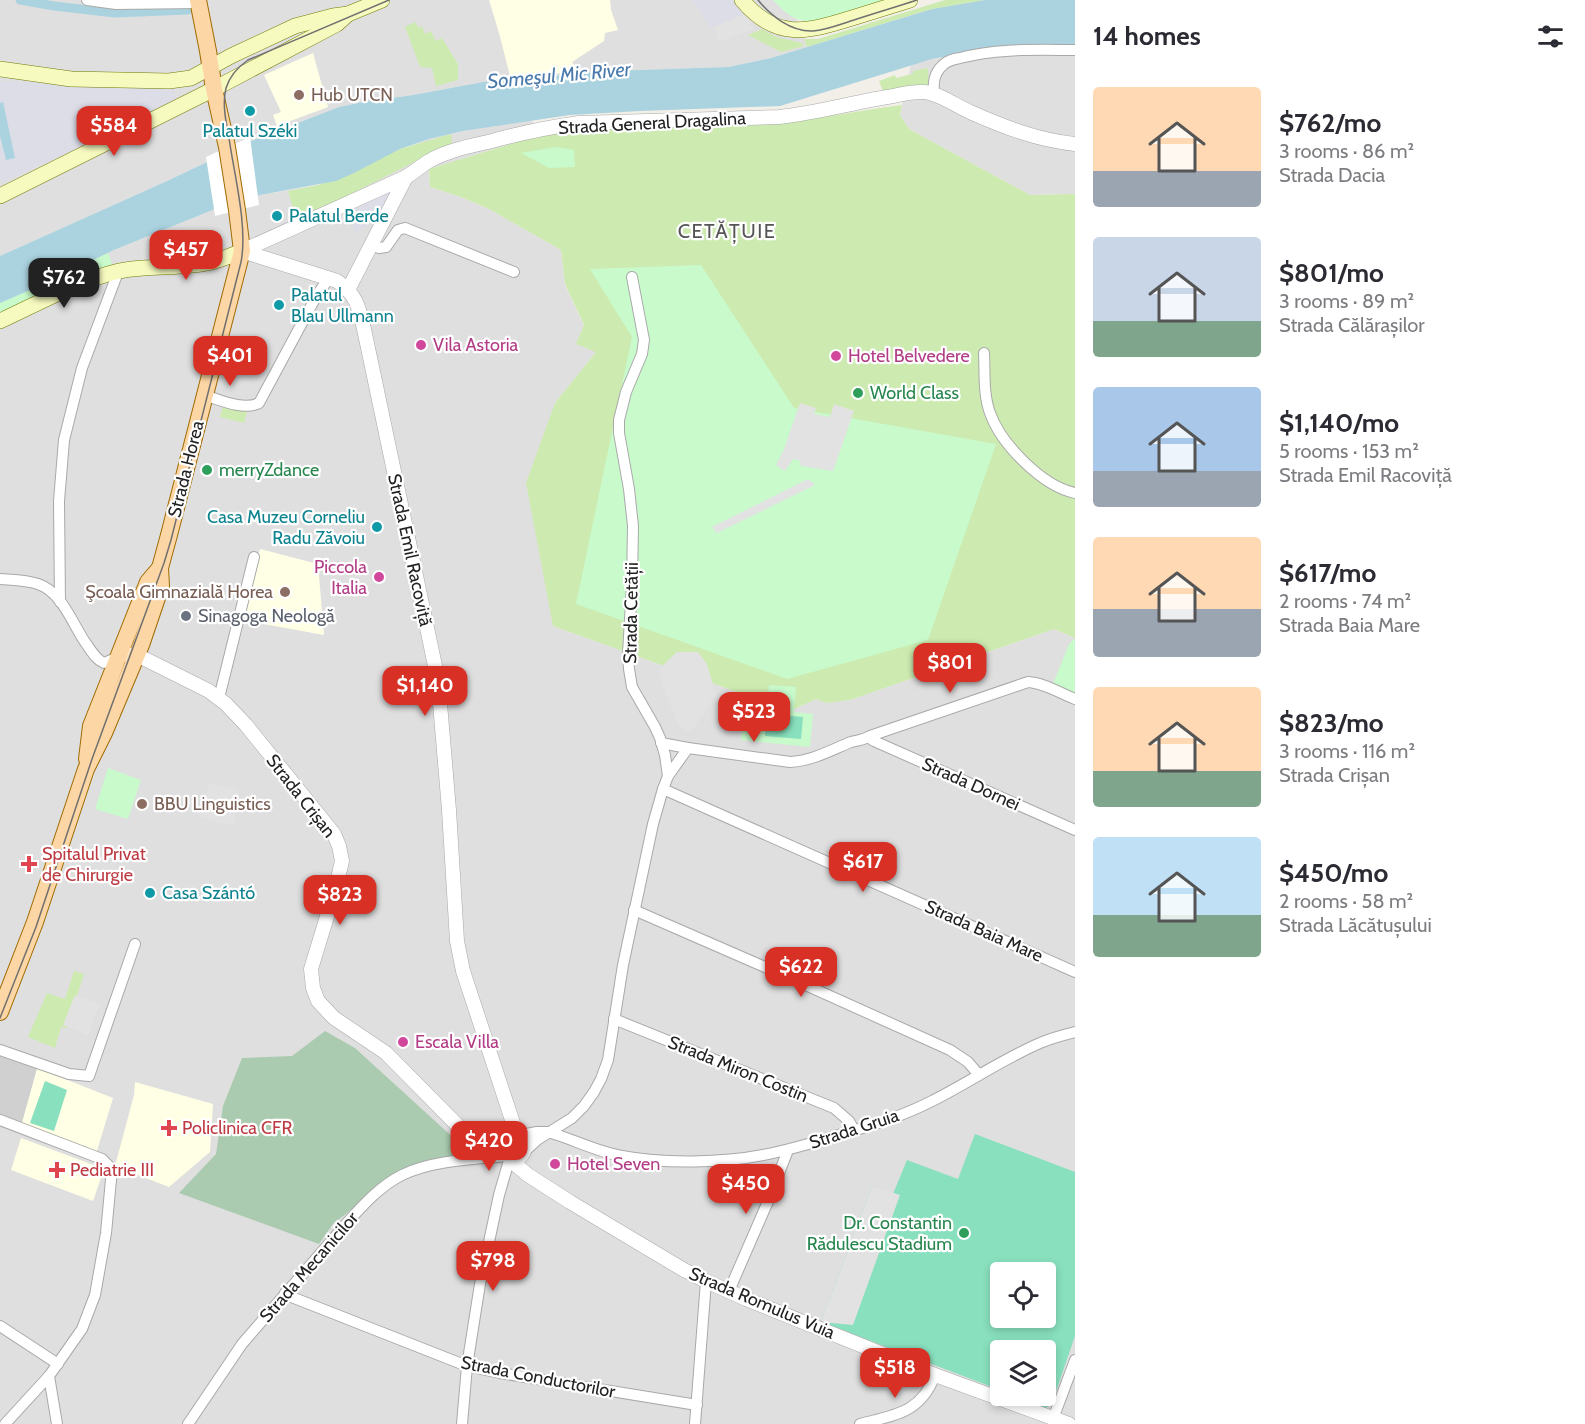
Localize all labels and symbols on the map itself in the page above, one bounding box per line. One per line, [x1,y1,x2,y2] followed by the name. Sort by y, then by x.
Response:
[486,57,632,93] water label: Someşul Mic River
[311,84,393,106] place label: Hub UTCN
[292,88,306,102] marker: Hub UTCN
[243,104,257,118] marker: Palatul Széki
[78,106,150,157] pin: $584
[558,107,747,139] street label: Strada General Dragalina
[203,120,297,142] place label: Palatul Széki
[289,205,389,227] place label: Palatul Berde
[270,209,284,223] marker: Palatul Berde
[678,219,776,244] district label: CETĂȚUIE
[150,230,222,281] pin: $457
[28,258,100,309] pin: $762
[291,284,394,327] place label: Palatul Blau Ullmann
[272,298,286,312] marker: Palatul Blau Ullmann
[433,334,518,356] place label: Vila Astoria
[194,336,266,387] pin: $401
[414,338,428,352] marker: Vila Astoria
[848,345,970,367] place label: Hotel Belvedere
[829,349,843,363] marker: Hotel Belvedere
[870,382,959,404] place label: World Class
[851,386,865,400] marker: World Class
[163,418,209,520] street label: Strada Horea
[219,459,319,481] place label: merryZdance
[200,463,214,477] marker: merryZdance
[382,472,437,629] street label: Strada Emil Racoviță
[207,506,365,549] place label: Casa Muzeu Corneliu Radu Zăvoiu
[370,520,384,534] marker: Casa Muzeu Corneliu Radu Zăvoiu
[314,556,367,599] place label: Piccola Italia
[619,562,644,664] street label: Strada Cetății
[372,570,386,584] marker: Piccola Italia
[85,581,273,603] place label: Şcoala Gimnazială Horea
[278,585,292,599] marker: Şcoala Gimnazială Horea
[198,605,335,627] place label: Sinagoga Neologă
[179,609,193,623] marker: Sinagoga Neologă
[914,643,986,694] pin: $801
[376,666,474,717] pin: $1,140
[718,692,790,743] pin: $523
[261,750,340,843] street label: Strada Crișan
[919,753,1023,815] street label: Strada Dornei
[154,793,271,815] place label: BBU Linguistics
[135,797,149,811] marker: BBU Linguistics
[827,842,899,893] pin: $617
[42,843,146,886] place label: Spitalul Privat de Chirurgie
[20,855,38,873] marker: Spitalul Privat de Chirurgie
[304,875,376,926] pin: $823
[162,882,255,904] place label: Casa Szántó
[143,886,157,900] marker: Casa Szántó
[922,895,1046,967] street label: Strada Baia Mare
[765,947,837,998] pin: $622
[415,1031,499,1053] place label: Escala Villa
[665,1031,811,1107] street label: Strada Miron Costin
[396,1035,410,1049] marker: Escala Villa
[806,1104,902,1154] street label: Strada Gruia
[182,1117,293,1139] place label: Policlinica CFR
[160,1119,178,1137] marker: Policlinica CFR
[453,1121,525,1172] pin: $420
[567,1153,660,1175] place label: Hotel Seven
[548,1157,562,1171] marker: Hotel Seven
[70,1159,154,1181] place label: Pediatrie III
[48,1161,66,1179] marker: Pediatrie III
[710,1164,782,1215] pin: $450
[255,1207,363,1327] street label: Strada Mecanicilor
[807,1212,952,1255] place label: Dr. Constantin Rădulescu Stadium
[957,1226,971,1240] marker: Dr. Constantin Rădulescu Stadium
[457,1241,529,1292] pin: $798
[686,1262,839,1344] street label: Strada Romulus Vuia
[859,1348,931,1399] pin: $518
[459,1351,617,1403] street label: Strada Conductorilor

